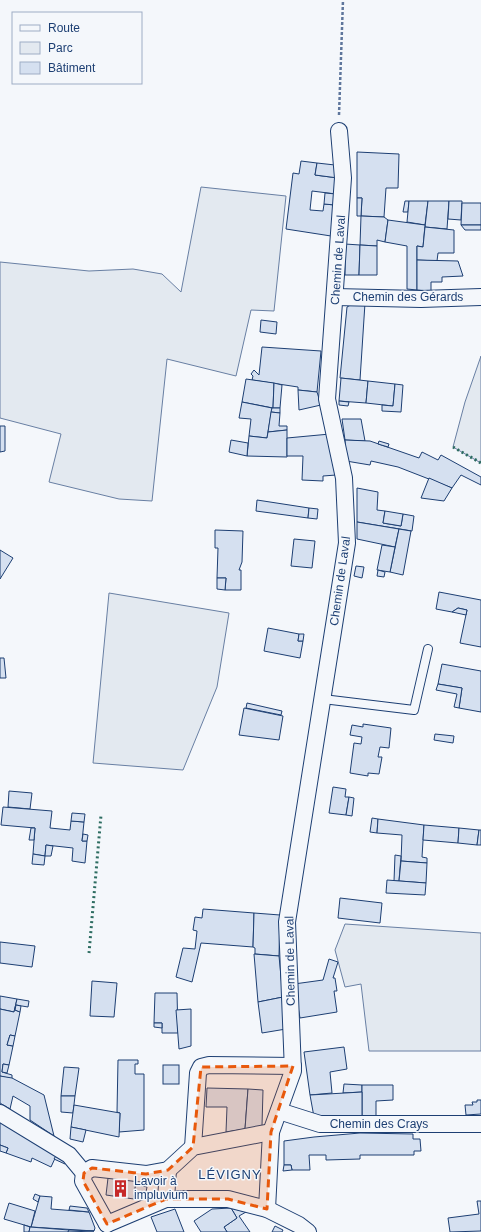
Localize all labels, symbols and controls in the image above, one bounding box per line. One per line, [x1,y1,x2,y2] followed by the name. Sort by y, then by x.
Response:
[12,12,142,84] legend
[48,21,80,35] text: Route
[48,41,73,55] text: Parc
[48,61,96,75] text: Bâtiment
[328,215,348,305] street label: Chemin de Laval
[353,290,463,304] street label: Chemin des Gérards
[327,535,353,627] street label: Chemin de Laval
[282,916,298,1006] street label: Chemin de Laval
[330,1117,428,1131] street label: Chemin des Crays
[198,1167,262,1182] district label: LÉVIGNY
[134,1174,188,1202] place label: Lavoir à impluvium
[111,1178,131,1198] building icon: Lavoir à impluvium

